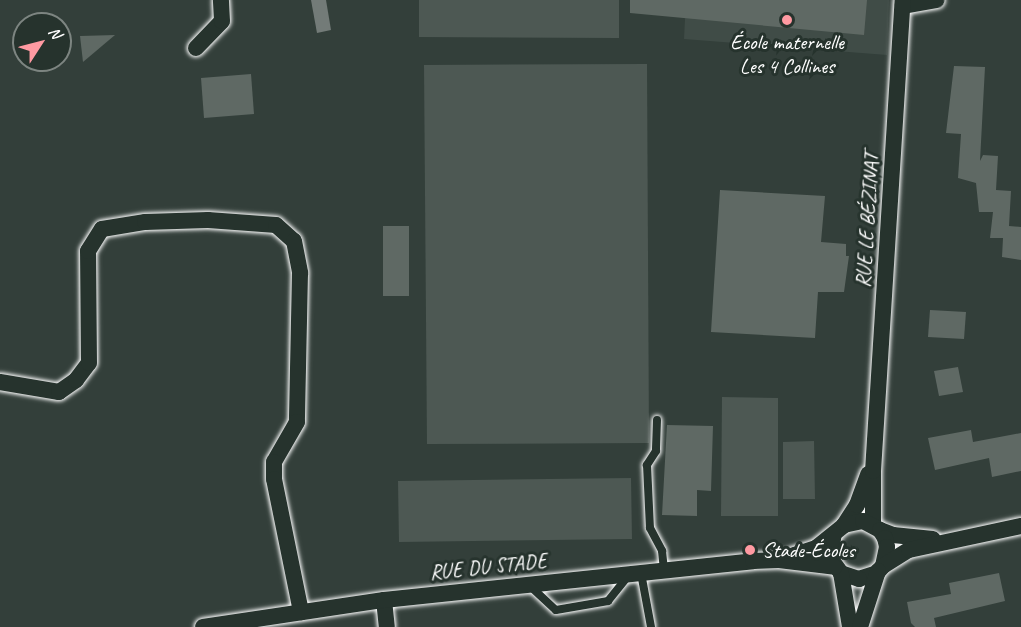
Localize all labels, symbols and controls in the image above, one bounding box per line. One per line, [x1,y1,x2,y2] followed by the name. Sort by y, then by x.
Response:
[12,12,72,72] north arrow
[780,13,794,27] marker: École maternelle Les 4 Collines
[44,23,66,42] text: N
[730,29,844,79] place label: École maternelle Les 4 Collines
[850,151,884,289] street label: RUE LE BÉZINAT
[762,537,855,563] place label: Stade-Écoles
[743,543,757,557] marker: Stade-Écoles
[428,547,548,585] street label: RUE DU STADE

